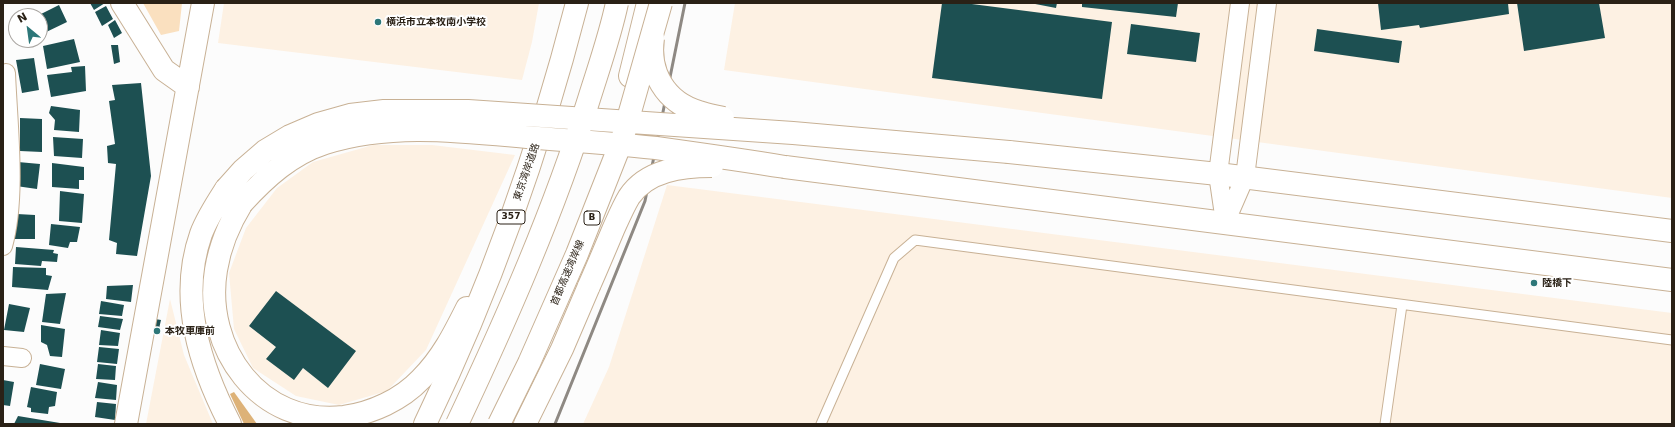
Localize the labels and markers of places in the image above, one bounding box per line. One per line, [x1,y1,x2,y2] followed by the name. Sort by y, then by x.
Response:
[386,16,486,28] place label: 横浜市立本牧南小学校
[373,17,383,27] marker: 横浜市立本牧南小学校
[1542,277,1572,289] place label: 陸橋下
[1529,278,1539,288] marker: 陸橋下
[165,325,215,337] place label: 本牧車庫前
[152,326,162,336] marker: 本牧車庫前

